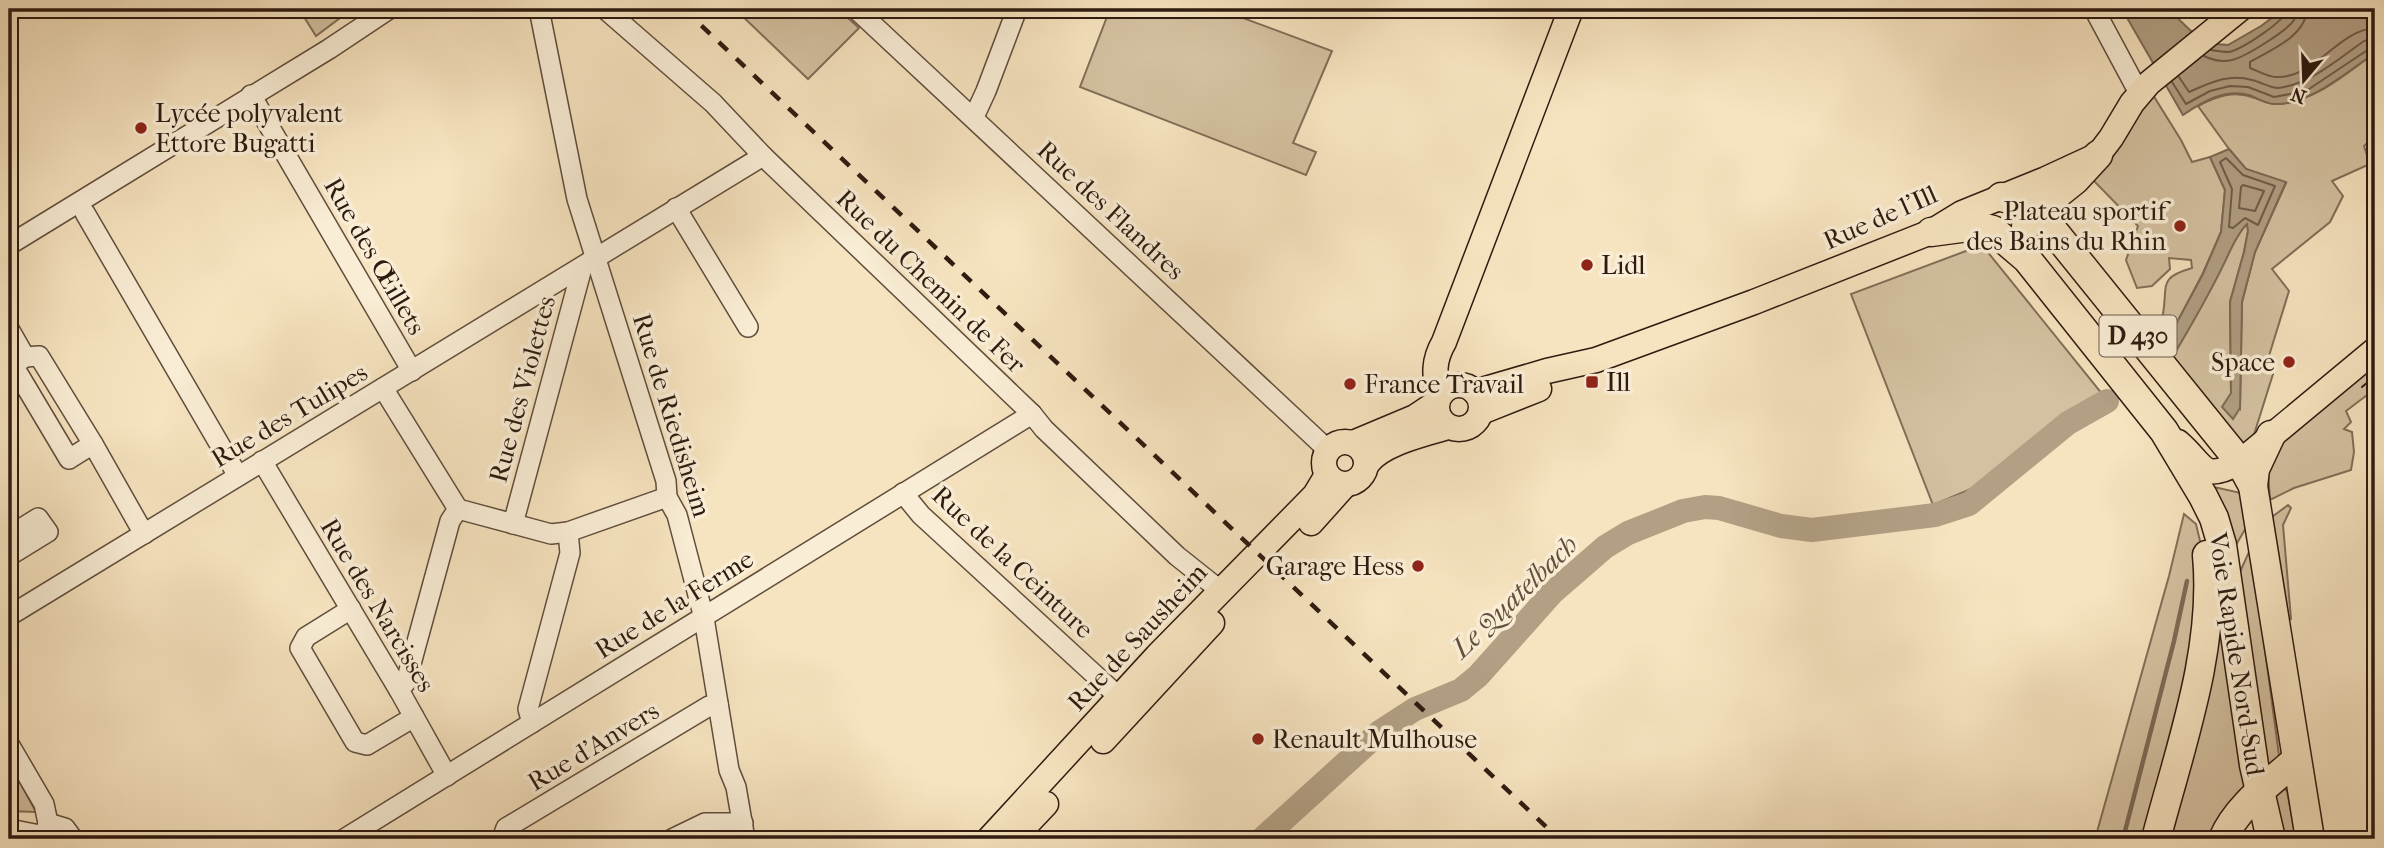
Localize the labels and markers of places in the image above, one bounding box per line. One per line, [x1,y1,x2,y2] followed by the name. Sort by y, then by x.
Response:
[155,98,343,159] place label: Lycée polyvalent Ettore Bugatti
[133,120,149,136] marker: Lycée polyvalent Ettore Bugatti
[1966,196,2171,257] place label: Plateau sportif des Bains du Rhin
[2172,218,2188,234] marker: Plateau sportif des Bains du Rhin
[1601,250,1646,281] place label: Lidl
[1579,257,1595,273] marker: Lidl
[2211,347,2275,378] place label: Space
[2281,354,2297,370] marker: Space
[1606,367,1631,398] place label: Ill
[1364,369,1524,400] place label: France Travail
[1584,374,1600,390] marker: Ill
[1342,376,1358,392] marker: France Travail
[1266,551,1404,582] place label: Garage Hess
[1410,558,1426,574] marker: Garage Hess
[1272,724,1477,755] place label: Renault Mulhouse
[1250,731,1266,747] marker: Renault Mulhouse

